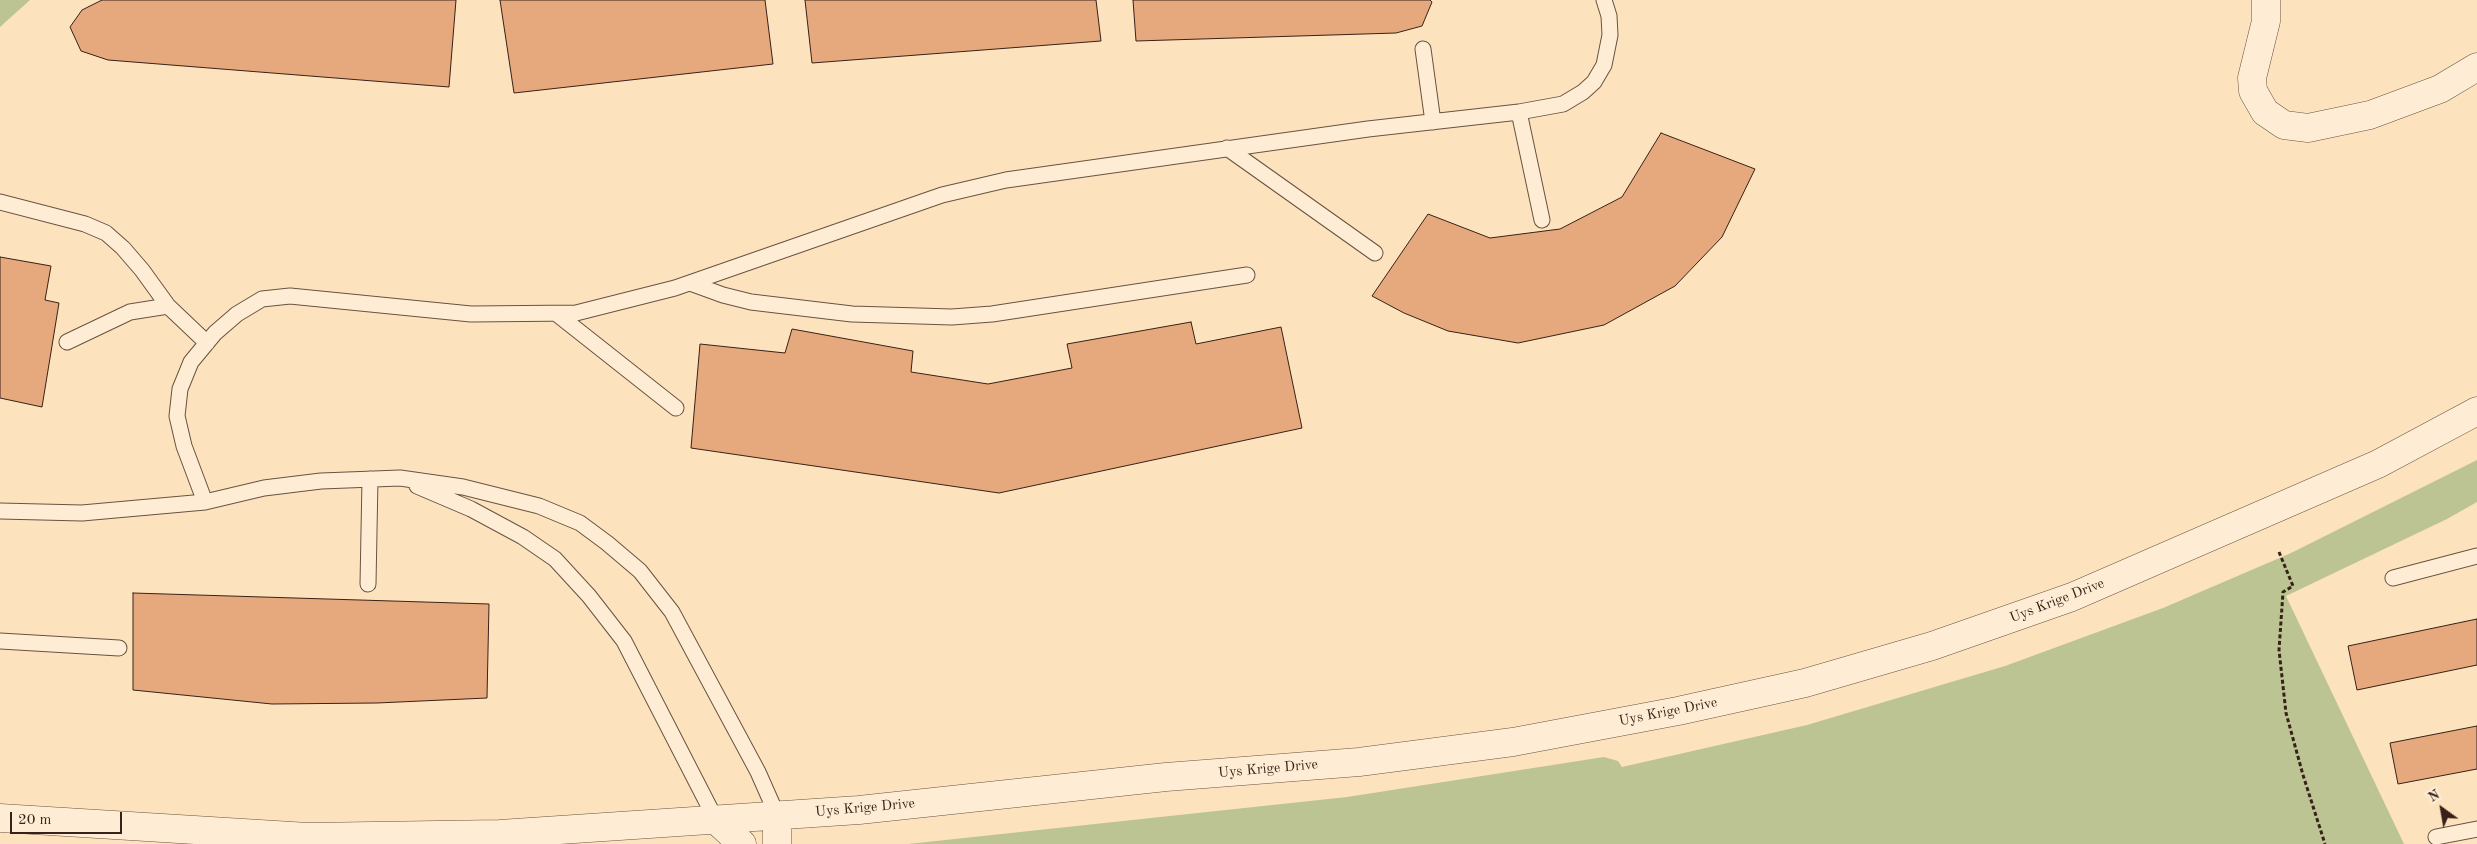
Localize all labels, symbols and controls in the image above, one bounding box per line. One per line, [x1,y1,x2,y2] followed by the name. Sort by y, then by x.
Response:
[2007,575,2107,627] street label: Uys Krige Drive
[1617,694,1719,730] street label: Uys Krige Drive
[1217,756,1319,782] street label: Uys Krige Drive
[2417,784,2467,834] north arrow
[2426,788,2442,805] text: N
[814,795,916,821] street label: Uys Krige Drive
[12,802,125,834] scale bar
[18,813,52,828] text: 20 m

